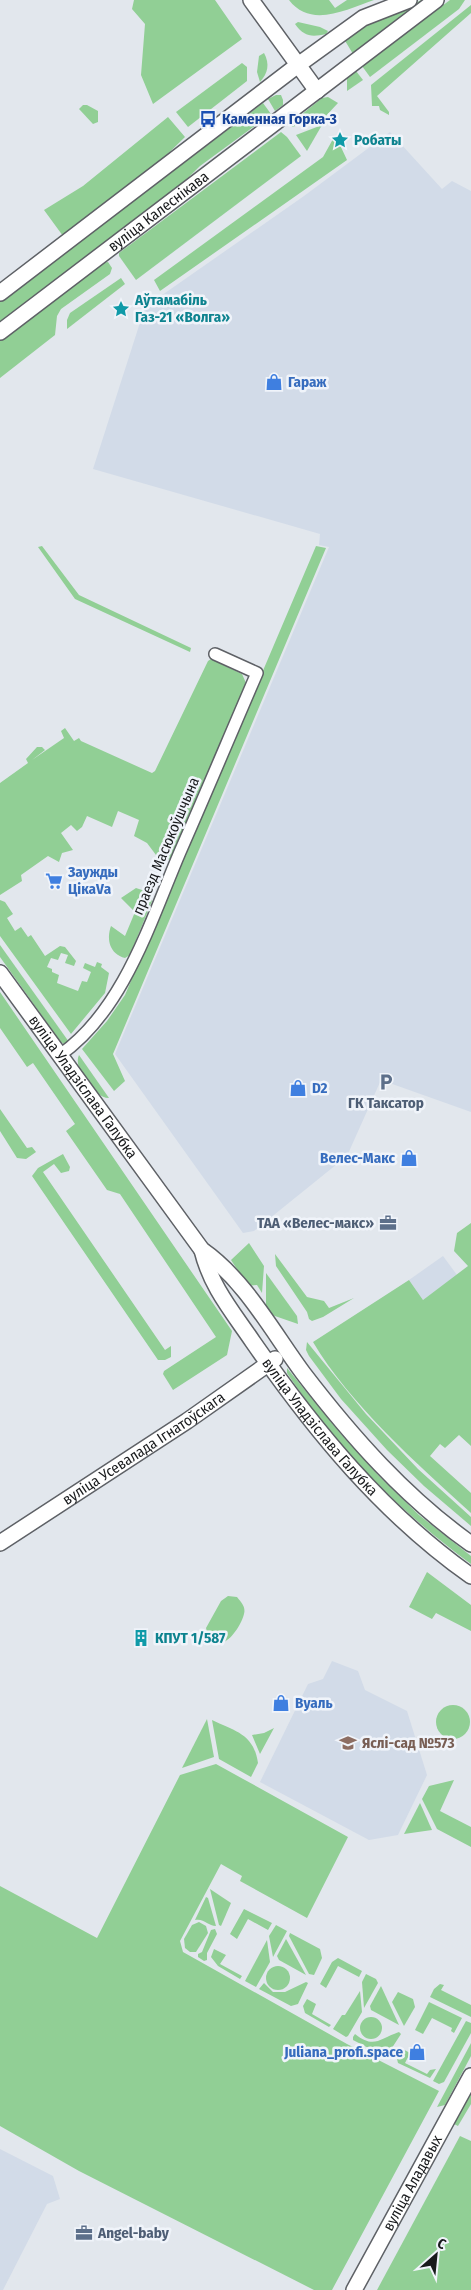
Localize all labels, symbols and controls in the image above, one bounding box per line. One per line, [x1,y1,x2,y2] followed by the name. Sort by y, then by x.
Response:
[198,109,218,129] bus stop icon: Каменная Горка-3
[222,110,337,128] place label: Каменная Горка-3
[330,130,350,150] place icon: Робаты
[354,131,402,149] place label: Робаты
[104,167,212,255] street label: вуліца Калеснікава
[134,291,230,326] place label: Аўтамабіль Газ-21 «Волга»
[111,299,131,319] place icon: Аўтамабіль Газ-21 «Волга»
[264,372,284,392] shop icon: Гараж
[288,373,327,391] place label: Гараж
[129,774,203,918] street label: праезд Масюкоўшчына
[67,863,118,898] place label: Заужды ЦікаVа
[44,871,64,891] supermarket icon: Заужды ЦікаVа
[25,1012,141,1162] street label: вуліца Уладзіслава Галубка
[376,1072,396,1092] parking icon: ГК Таксатор
[288,1078,308,1098] shop icon: D2
[312,1079,328,1097] place label: D2
[348,1094,424,1112] place label: ГК Таксатор
[399,1148,419,1168] shop icon: Велес-Макс
[320,1149,395,1167] place label: Велес-Макс
[378,1213,398,1233] office icon: ТАА «Велес-макс»
[257,1214,374,1232] place label: ТАА «Велес-макс»
[258,1355,381,1500] street label: вуліца Уладзіслава Галубка
[59,1388,228,1509] street label: вуліца Усевалада Ігнатоўскага
[131,1628,151,1648] building icon: КПУТ 1/587
[155,1629,226,1647] place label: КПУТ 1/587
[271,1693,291,1713] shop icon: Вуаль
[295,1694,333,1712] place label: Вуаль
[338,1733,358,1753] school or university icon: Яслі-сад №573
[362,1734,455,1752] place label: Яслі-сад №573
[407,2042,427,2062] shop icon: Juliana_profi.space
[283,2043,403,2061] place label: Juliana_profi.space
[379,2132,446,2234] street label: вуліца Аладавых
[74,2223,94,2243] office icon: Angel-baby
[97,2224,170,2242] place label: Angel-baby
[411,2230,461,2280] north arrow
[435,2235,449,2253] text: С

